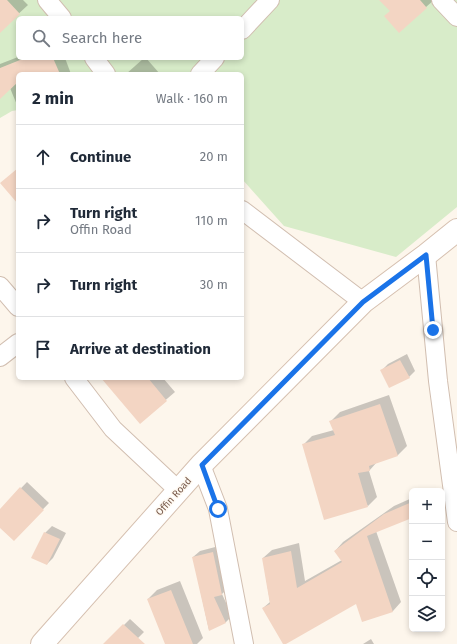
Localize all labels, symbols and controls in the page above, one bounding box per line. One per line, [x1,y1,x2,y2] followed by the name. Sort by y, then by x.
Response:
[16,16,244,60] search box
[30,27,52,49] icon: search
[62,29,142,47] text: Search here
[32,88,74,109] text: 2 min
[156,91,228,106] text: Walk · 160 m
[32,146,54,168] icon: ahead
[70,148,131,166] text: Continue
[200,149,228,164] text: 20 m
[70,204,137,222] text: Turn right
[32,210,54,232] icon: right
[195,213,228,228] text: 110 m
[70,222,132,237] text: Offin Road
[32,274,54,296] icon: right
[70,276,137,294] text: Turn right
[200,277,228,292] text: 30 m
[424,321,442,339] route end
[32,338,54,360] icon: arrive
[70,340,211,358] text: Arrive at destination
[153,475,194,518] street label: Offin Road
[409,488,445,632] map controls
[409,488,445,524] button: +
[209,500,227,518] route start
[409,524,445,560] button: −
[409,560,445,596] button: locate
[409,596,445,632] button: layers

